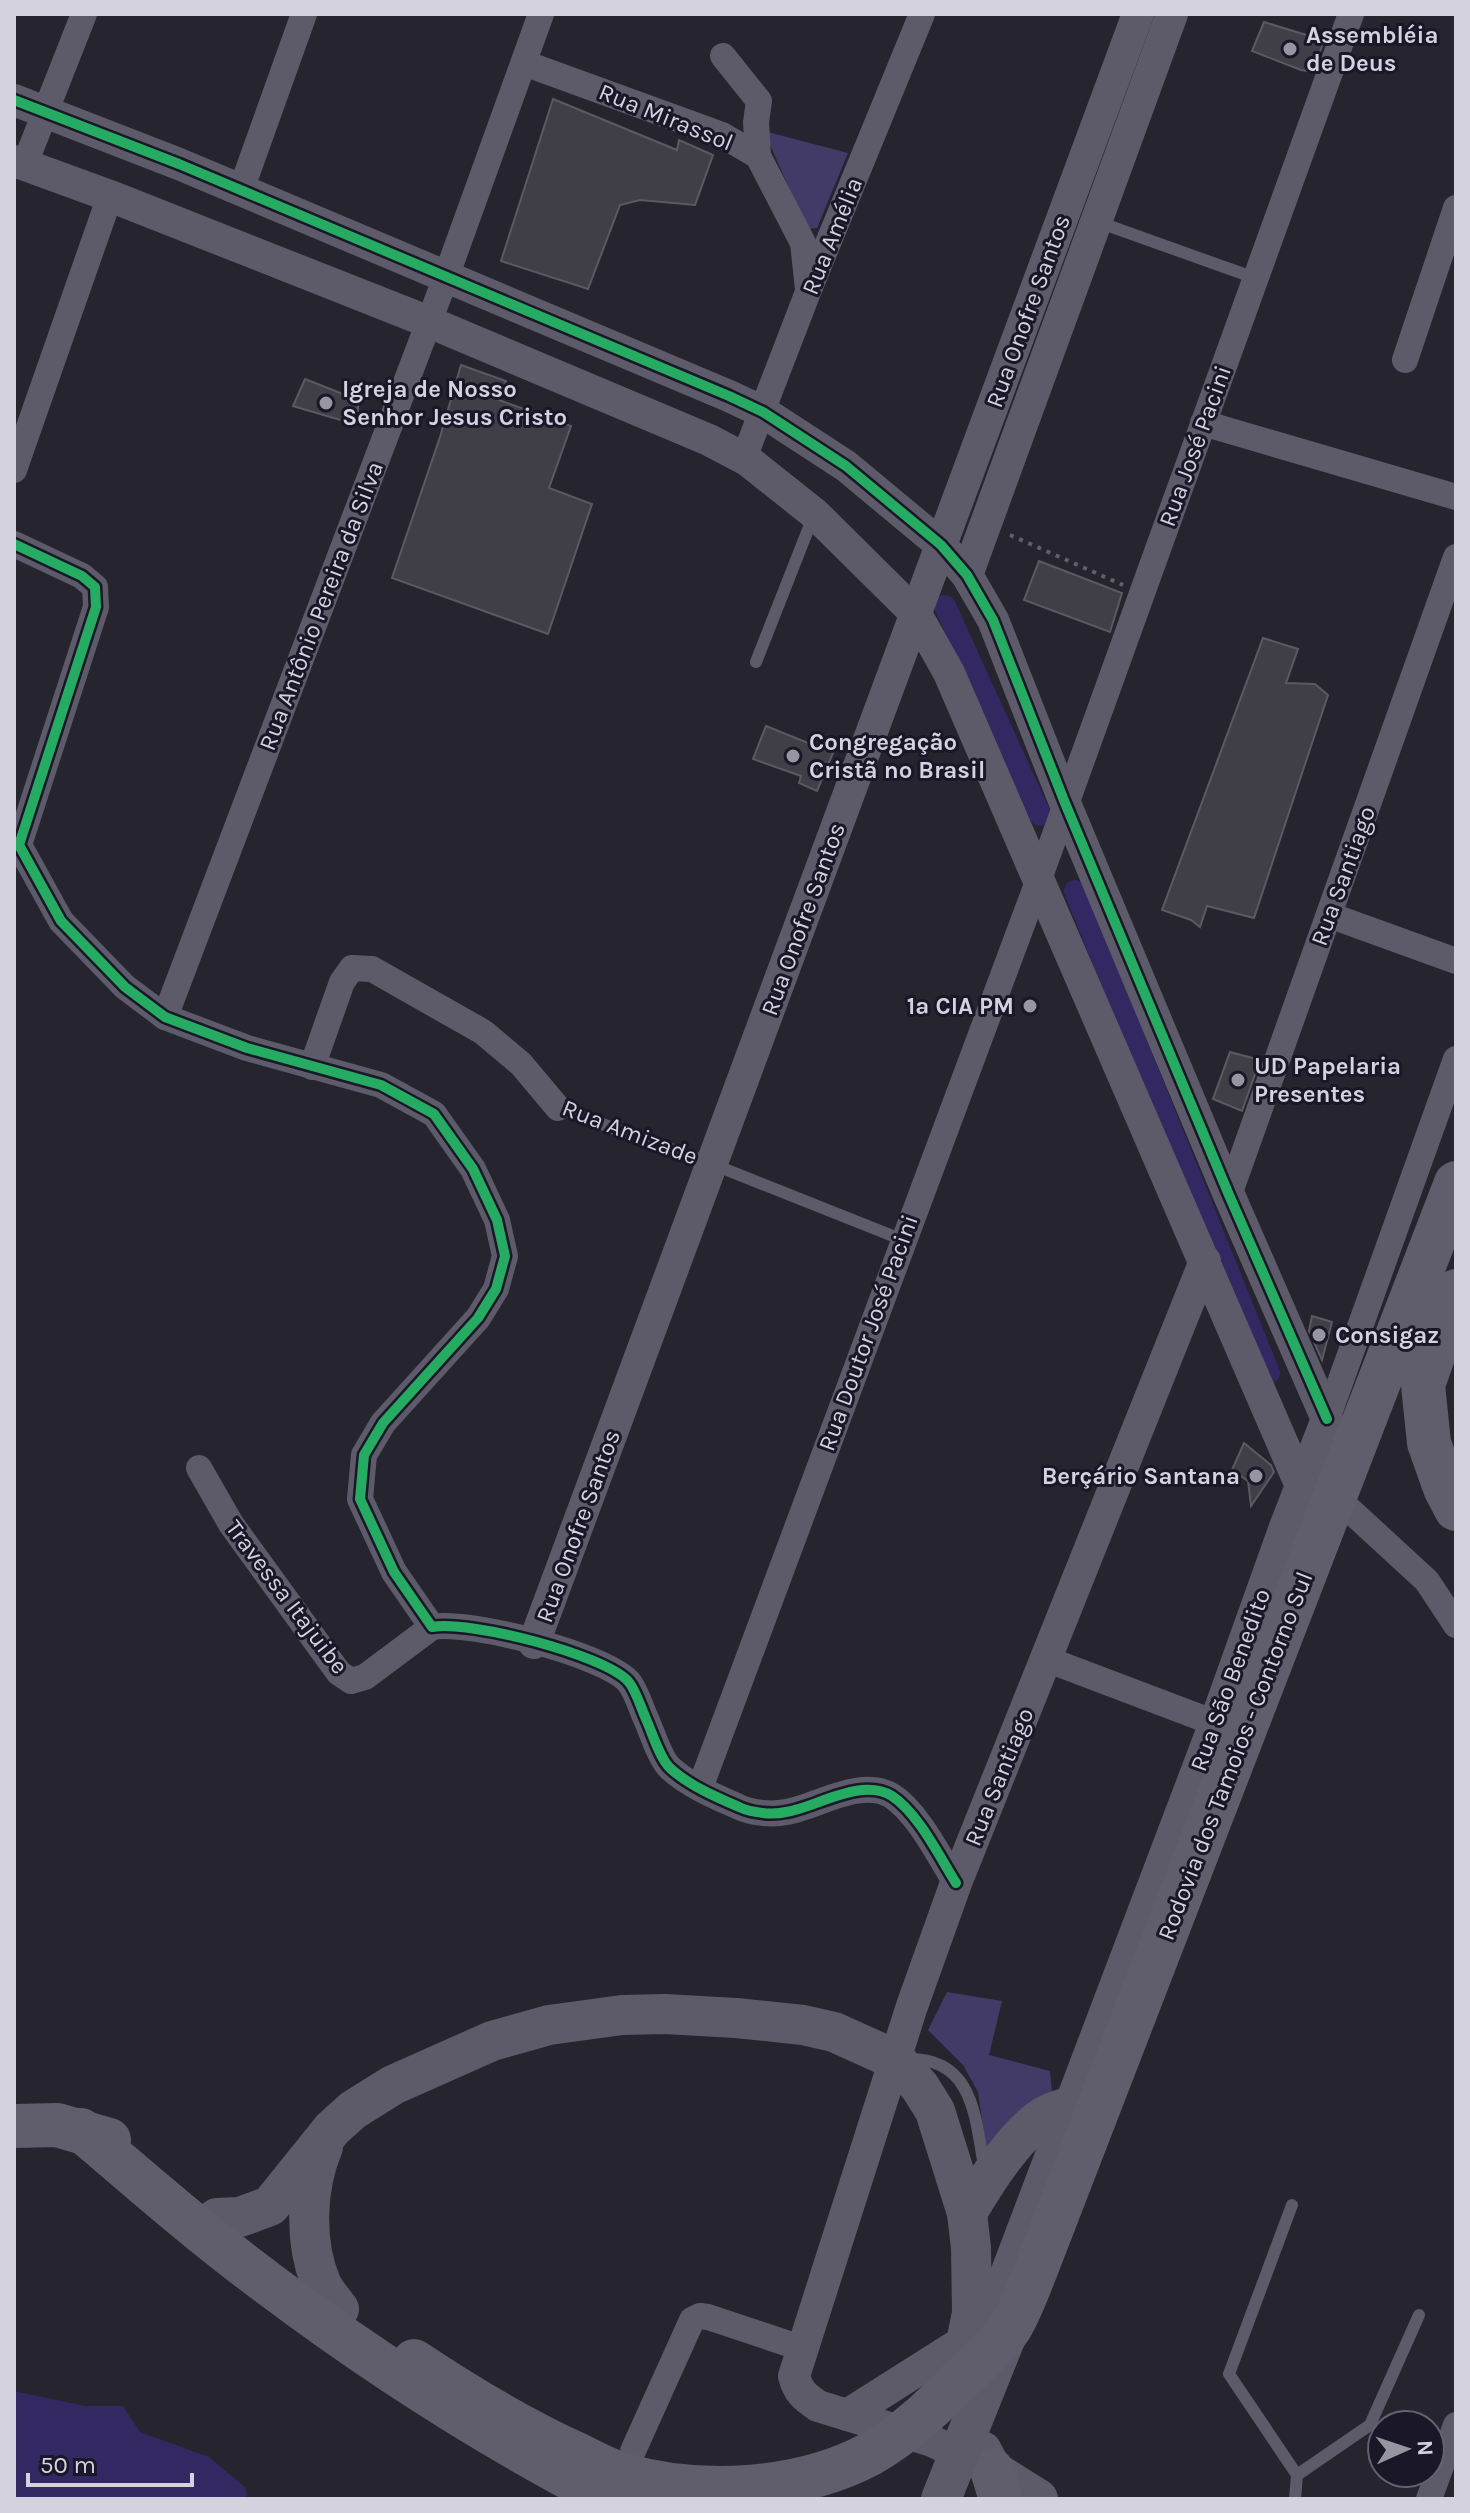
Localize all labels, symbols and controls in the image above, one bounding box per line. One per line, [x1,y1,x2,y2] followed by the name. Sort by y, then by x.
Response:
[1306,21,1439,77] place label: Assembléia de Deus
[1281,40,1299,58] marker: Assembléia de Deus
[595,77,737,157] street label: Rua Mirassol
[796,173,868,299] street label: Rua Amélia
[980,211,1076,411] street label: Rua Onofre Santos
[1153,362,1237,530] street label: Rua José Pacini
[342,375,567,431] place label: Igreja de Nosso Senhor Jesus Cristo
[317,394,335,412] marker: Igreja de Nosso Senhor Jesus Cristo
[253,458,389,754] street label: Rua Antônio Pereira da Silva
[809,728,985,784] place label: Congregação Cristã no Brasil
[784,747,802,765] marker: Congregação Cristã no Brasil
[1305,802,1381,950] street label: Rua Santiago
[755,819,851,1019] street label: Rua Onofre Santos
[907,992,1014,1020] place label: 1ª CIA PM
[1021,997,1039,1015] marker: 1ª CIA PM
[1254,1052,1401,1108] place label: UD Papelaria Presentes
[1229,1071,1247,1089] marker: UD Papelaria Presentes
[558,1093,702,1171] street label: Rua Amizade
[812,1211,924,1455] street label: Rua Doutor José Pacini
[1335,1321,1439,1349] place label: Consigaz
[1310,1326,1328,1344] marker: Consigaz
[530,1426,626,1626] street label: Rua Onofre Santos
[1042,1462,1240,1490] place label: Berçário Santana
[1247,1467,1265,1485] marker: Berçário Santana
[220,1515,354,1679] street label: Travessa Itajuibe
[1152,1568,1318,1944] street label: Rodovia dos Tamoios - Contorno Sul
[1184,1585,1276,1775] street label: Rua São Benedito
[959,1704,1039,1850] street label: Rua Santiago
[1366,2409,1446,2489] north arrow
[28,2437,192,2487] scale bar
[1412,2439,1438,2457] text: N
[40,2451,96,2479] text: 50 m

